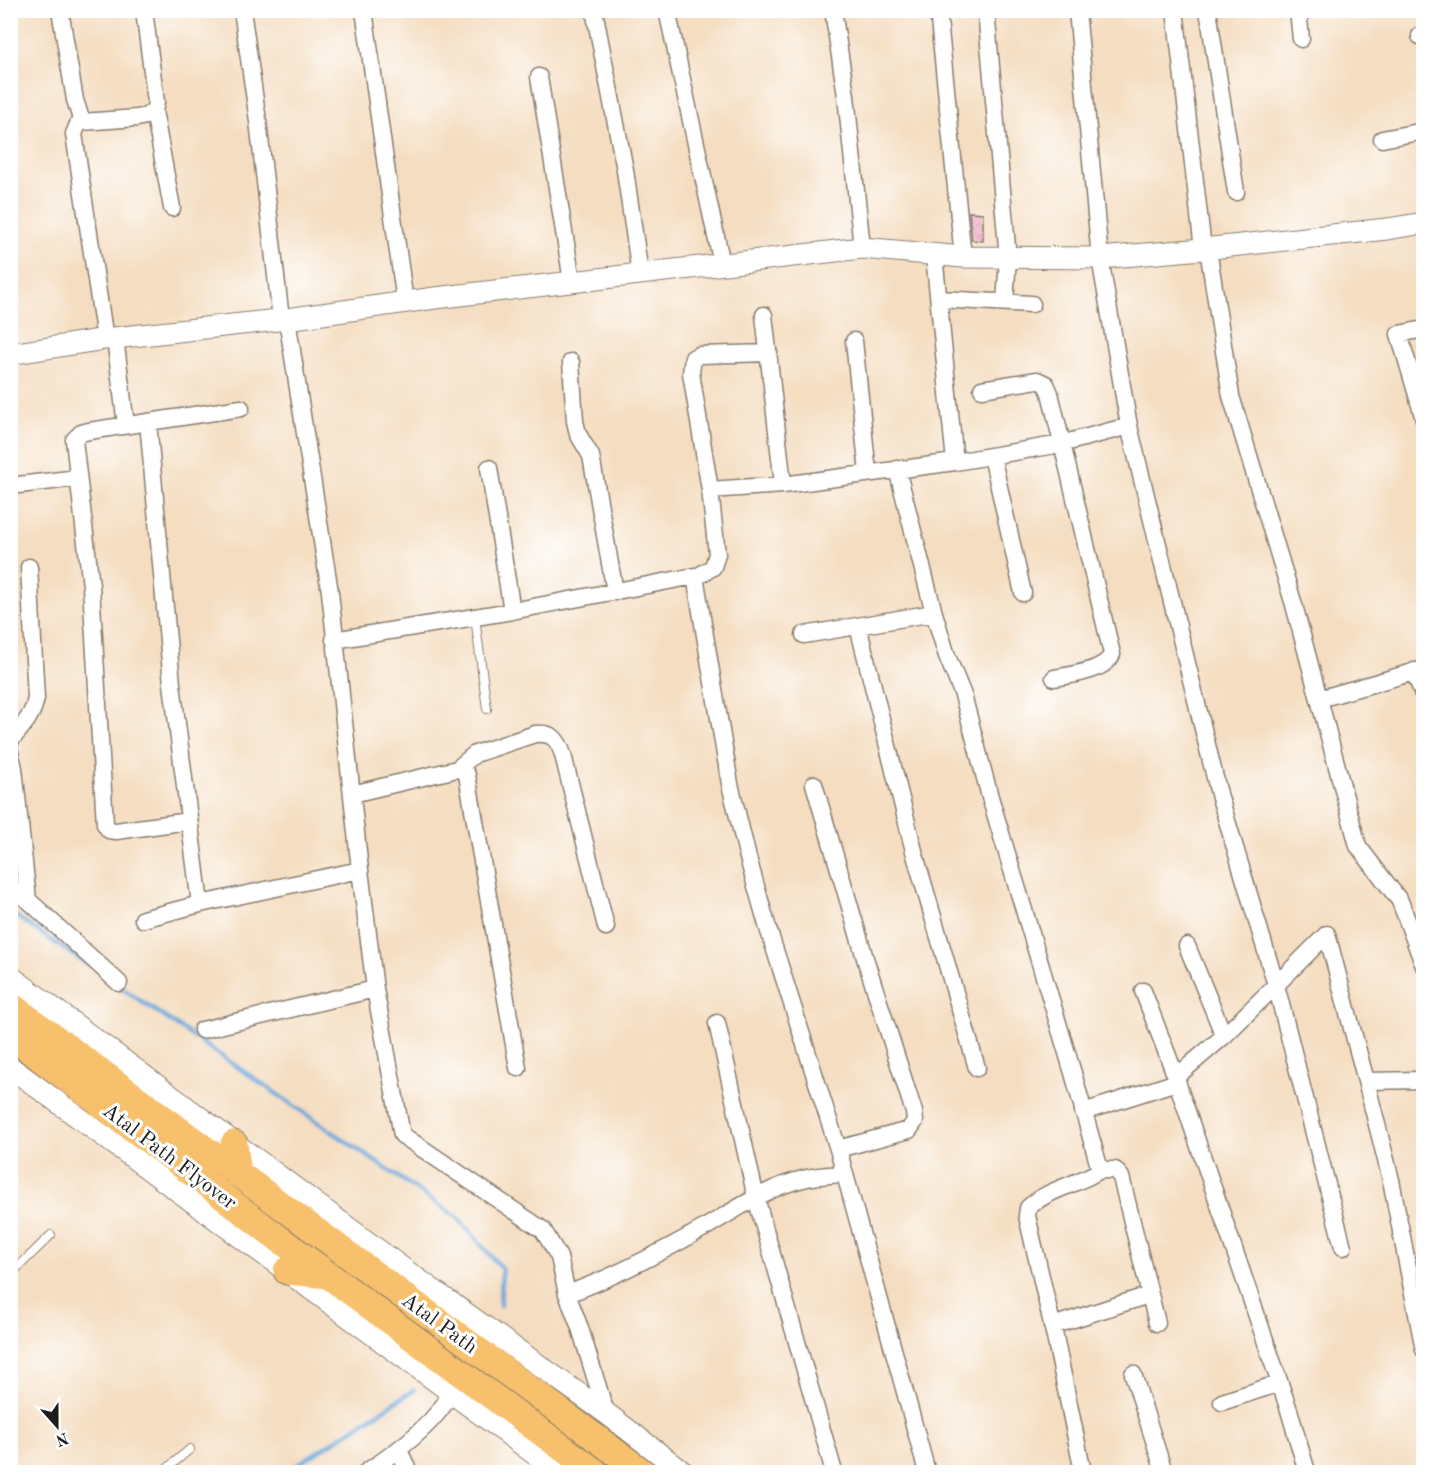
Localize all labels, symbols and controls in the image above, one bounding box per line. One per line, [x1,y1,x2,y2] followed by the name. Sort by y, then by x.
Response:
[98,1100,240,1214] street label: Atal Path Flyover
[397,1290,481,1359] street label: Atal Path
[27,1396,87,1456] north arrow
[52,1428,70,1448] text: N

